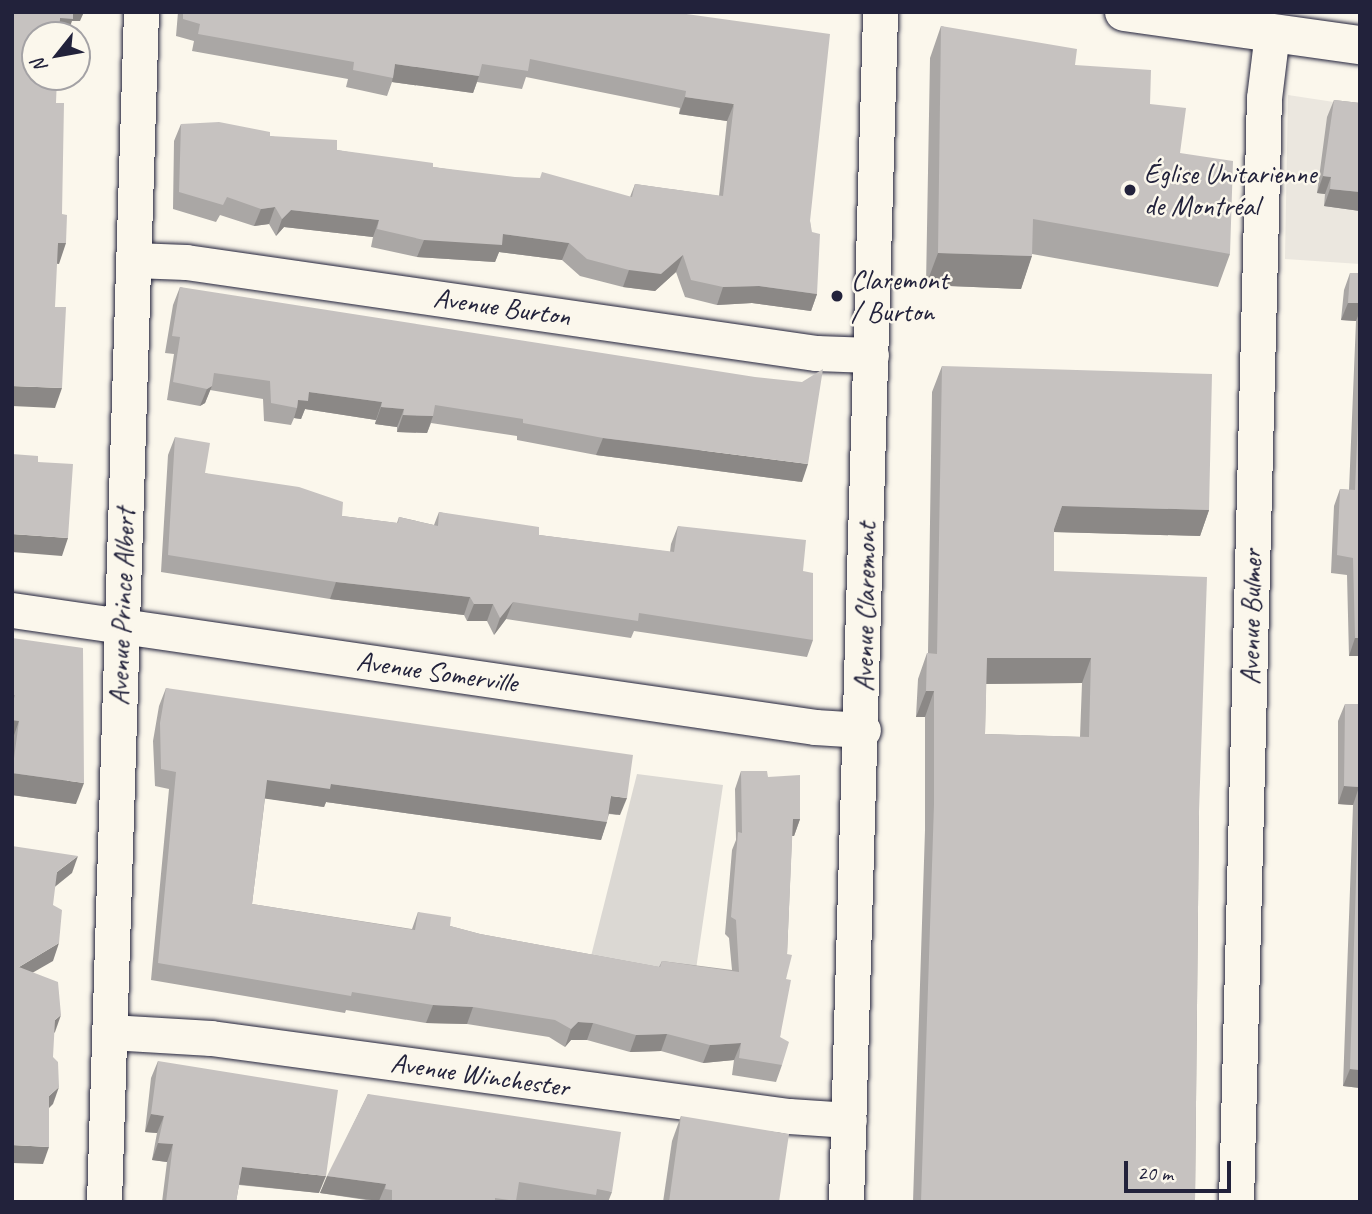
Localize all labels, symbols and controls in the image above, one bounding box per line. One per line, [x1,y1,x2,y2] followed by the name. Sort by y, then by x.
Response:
[21,21,91,91] north arrow
[26,55,53,77] text: N
[1144,157,1315,223] place label: Église Unitarienne de Montréal
[1122,182,1138,198] marker: Église Unitarienne de Montréal
[851,263,948,329] place label: Claremont / Burton
[431,281,573,333] street label: Avenue Burton
[829,288,845,304] marker: Claremont / Burton
[102,508,142,706] street label: Avenue Prince Albert
[847,523,883,691] street label: Avenue Claremont
[1233,548,1269,686] street label: Avenue Bulmer
[354,644,520,700] street label: Avenue Somerville
[389,1046,571,1104] street label: Avenue Winchester
[1127,1148,1234,1192] scale bar
[1137,1160,1173,1186] text: 20 m

